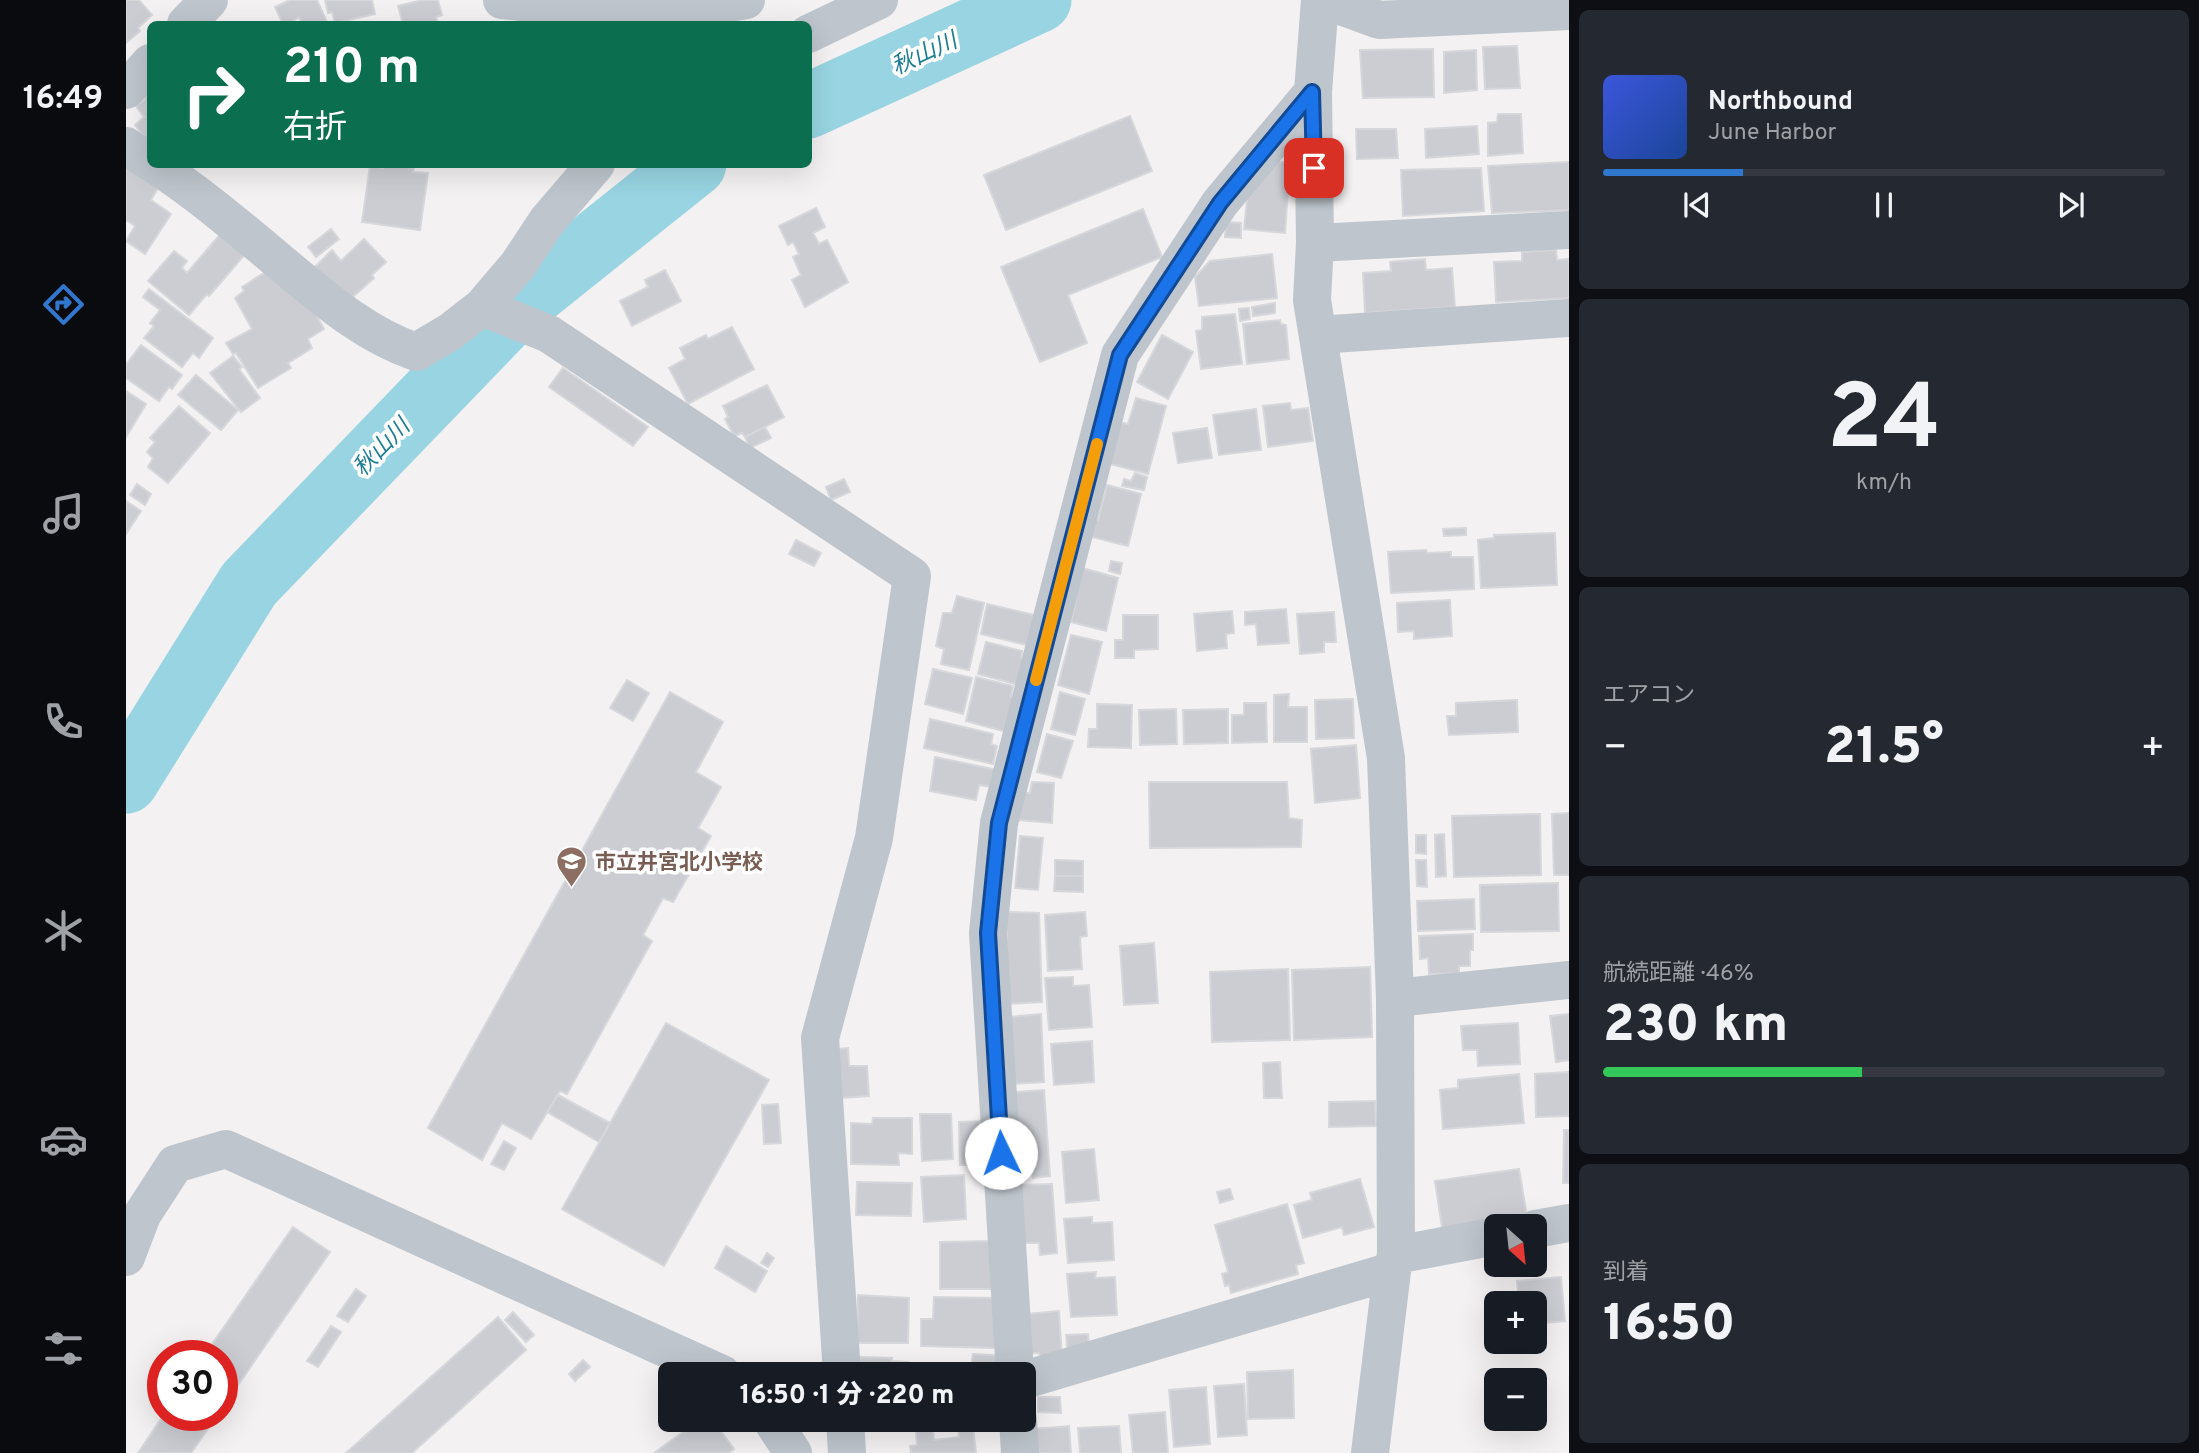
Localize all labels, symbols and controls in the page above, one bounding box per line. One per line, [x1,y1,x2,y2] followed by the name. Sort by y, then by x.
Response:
[888,26,965,83] water label: 秋山川
[283,39,420,101] text: 210 m
[168,49,259,140] icon: right
[23,80,103,120] text: 16:49
[1708,86,1853,119] text: Northbound
[283,109,347,149] text: 右折
[1708,119,1836,148] text: June Harbor
[1284,138,1344,198] pin
[1295,149,1333,187] icon: arrive
[1678,186,1716,224] icon: previous
[1865,186,1903,224] icon: pause
[2052,186,2090,224] icon: next
[39,280,88,329] icon: directions
[1827,366,1941,481] text: 24
[348,412,419,484] water label: 秋山川
[1856,469,1912,498] text: km/h
[39,489,88,538] icon: music
[1603,682,1695,711] text: エアコン
[39,697,88,746] icon: phone
[1824,716,1944,782] text: 21.5°
[1603,725,1628,774] text: −
[2140,725,2165,774] text: +
[555,845,589,889] school or university icon: 市立井宮北小学校
[595,850,763,877] place label: 市立井宮北小学校
[39,906,88,955] icon: climate
[1603,960,1754,989] text: 航続距離 · 46%
[1603,994,1788,1060] text: 230 km
[39,1115,88,1164] icon: car
[964,1116,1038,1190] position arrow
[1484,1214,1547,1278] north arrow
[1484,1214,1547,1431] map controls
[1603,1259,1649,1288] text: 到着
[1484,1291,1547,1354] button: +
[1603,1293,1735,1359] text: 16:50
[39,1324,88,1373] icon: filters
[147,1340,238,1431] speed limit sign: 30
[1484,1368,1547,1431] button: −
[740,1380,954,1413] text: 16:50 · 1 分 · 220 m

